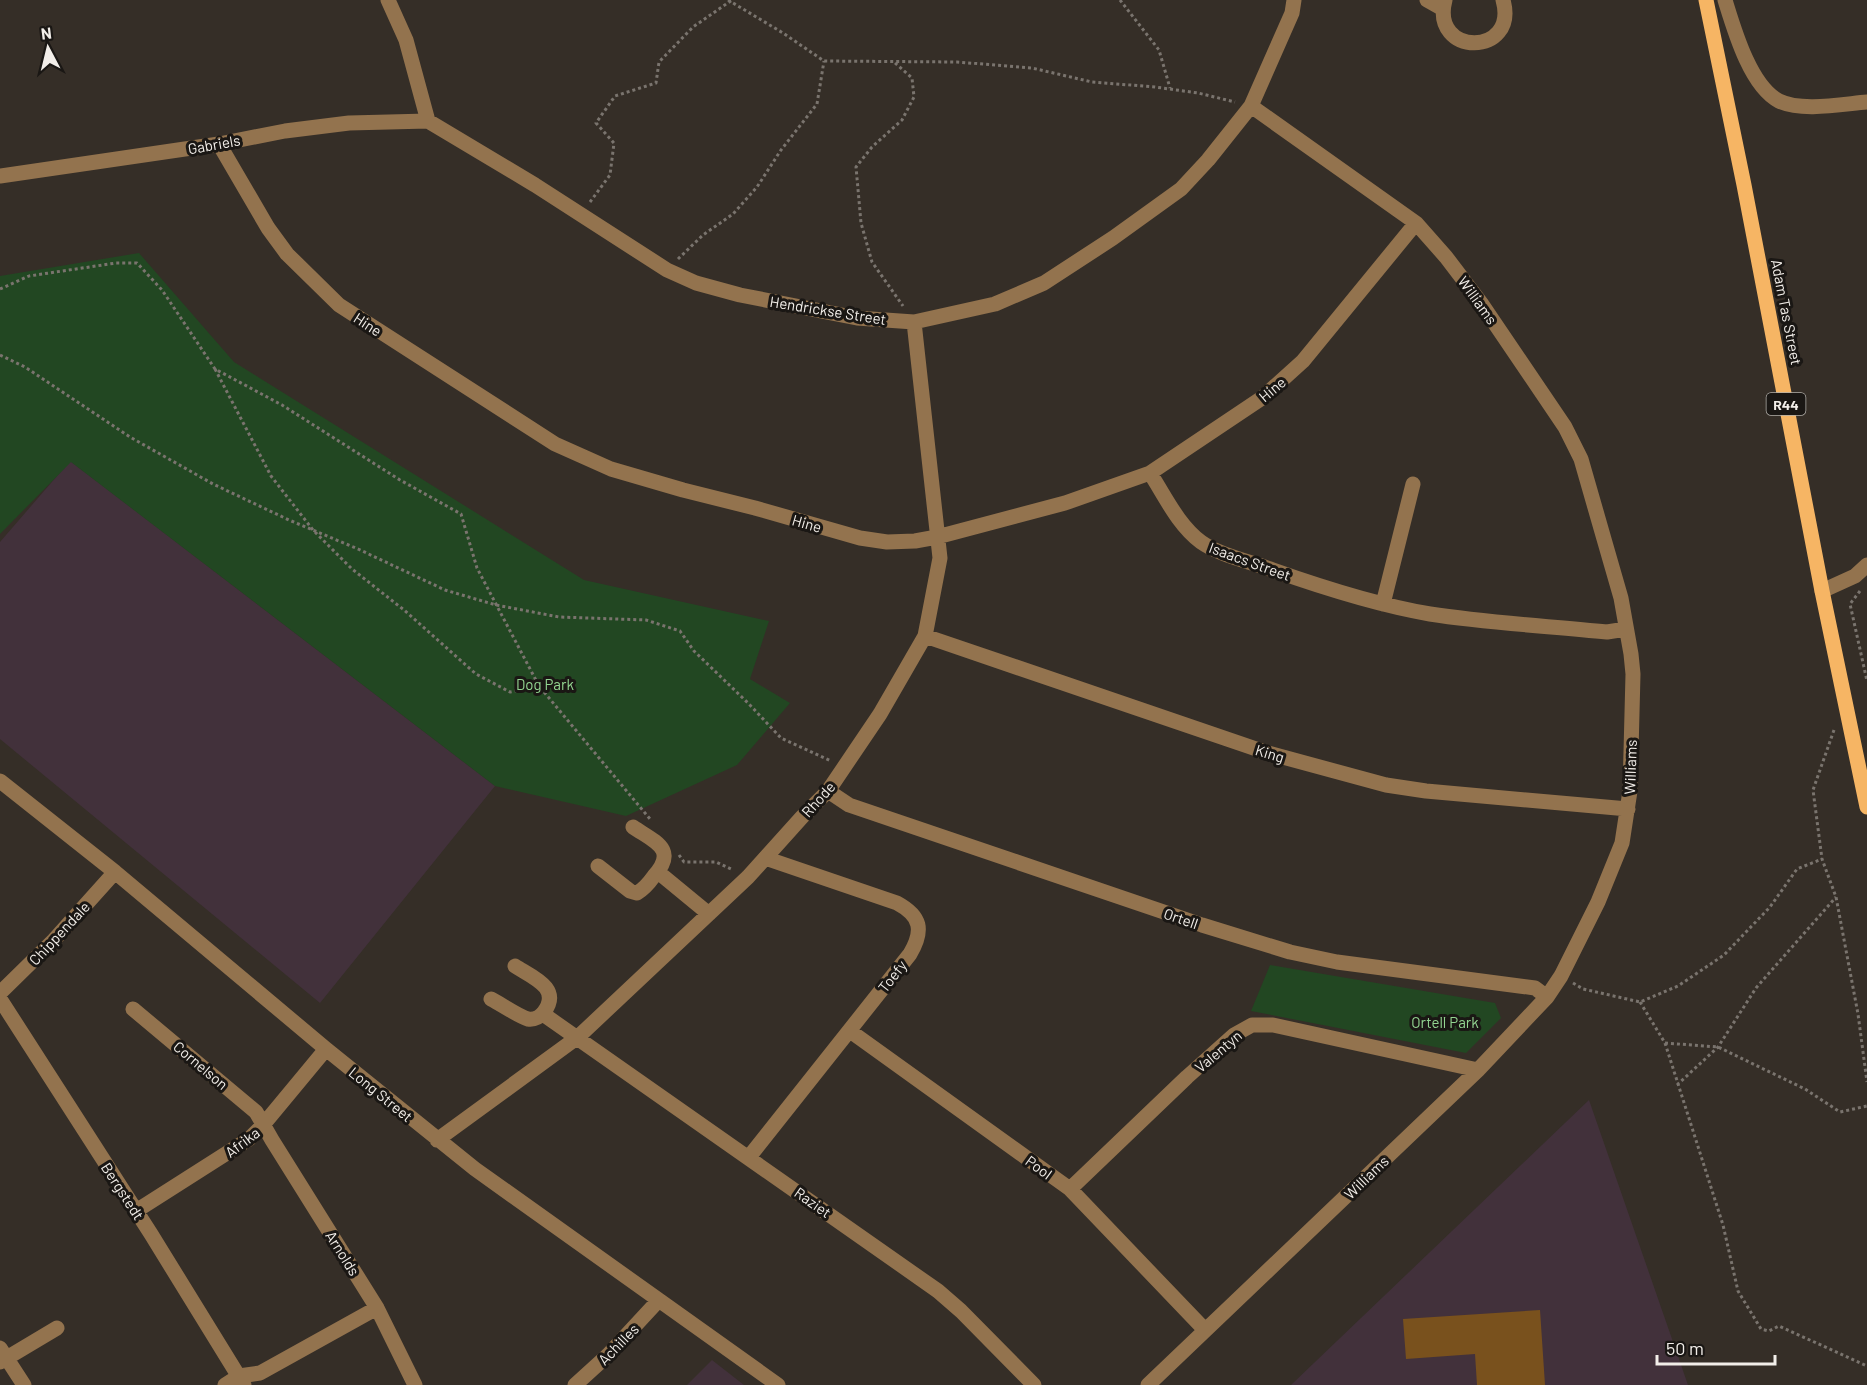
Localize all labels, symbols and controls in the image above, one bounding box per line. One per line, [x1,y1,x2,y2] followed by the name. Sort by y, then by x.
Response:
[18,18,78,78] north arrow
[40,23,53,43] text: N
[186,131,242,157] street label: Gabriels
[1768,258,1806,366] street label: Adam Tas Street
[1455,272,1501,328] street label: Williams
[768,292,888,328] street label: Hendrickse Street
[351,308,385,340] street label: Hine
[1255,373,1289,405] street label: Hine
[1766,393,1806,415] road number: R44
[790,510,824,536] street label: Hine
[1207,538,1293,584] street label: Isaacs Street
[516,675,574,693] park label: Dog Park
[1620,739,1640,795] street label: Williams
[1253,740,1287,766] street label: King
[797,778,839,820] street label: Rhode
[25,897,93,969] street label: Chippendale
[1161,904,1201,932] street label: Ortell
[874,956,910,996] street label: Toefy
[1411,1013,1479,1031] park label: Ortell Park
[1191,1026,1245,1076] street label: Valentyn
[170,1037,232,1093] street label: Cornelson
[346,1063,416,1125] street label: Long Street
[221,1123,263,1161] street label: Afrika
[1022,1151,1056,1183] street label: Pool
[1340,1151,1392,1203] street label: Williams
[98,1159,148,1223] street label: Bergstedt
[791,1183,835,1221] street label: Raziet
[322,1227,364,1279] street label: Arnolds
[594,1320,642,1368] street label: Achilles
[1657,1328,1776,1366] scale bar
[1666,1337,1704,1359] text: 50 m

